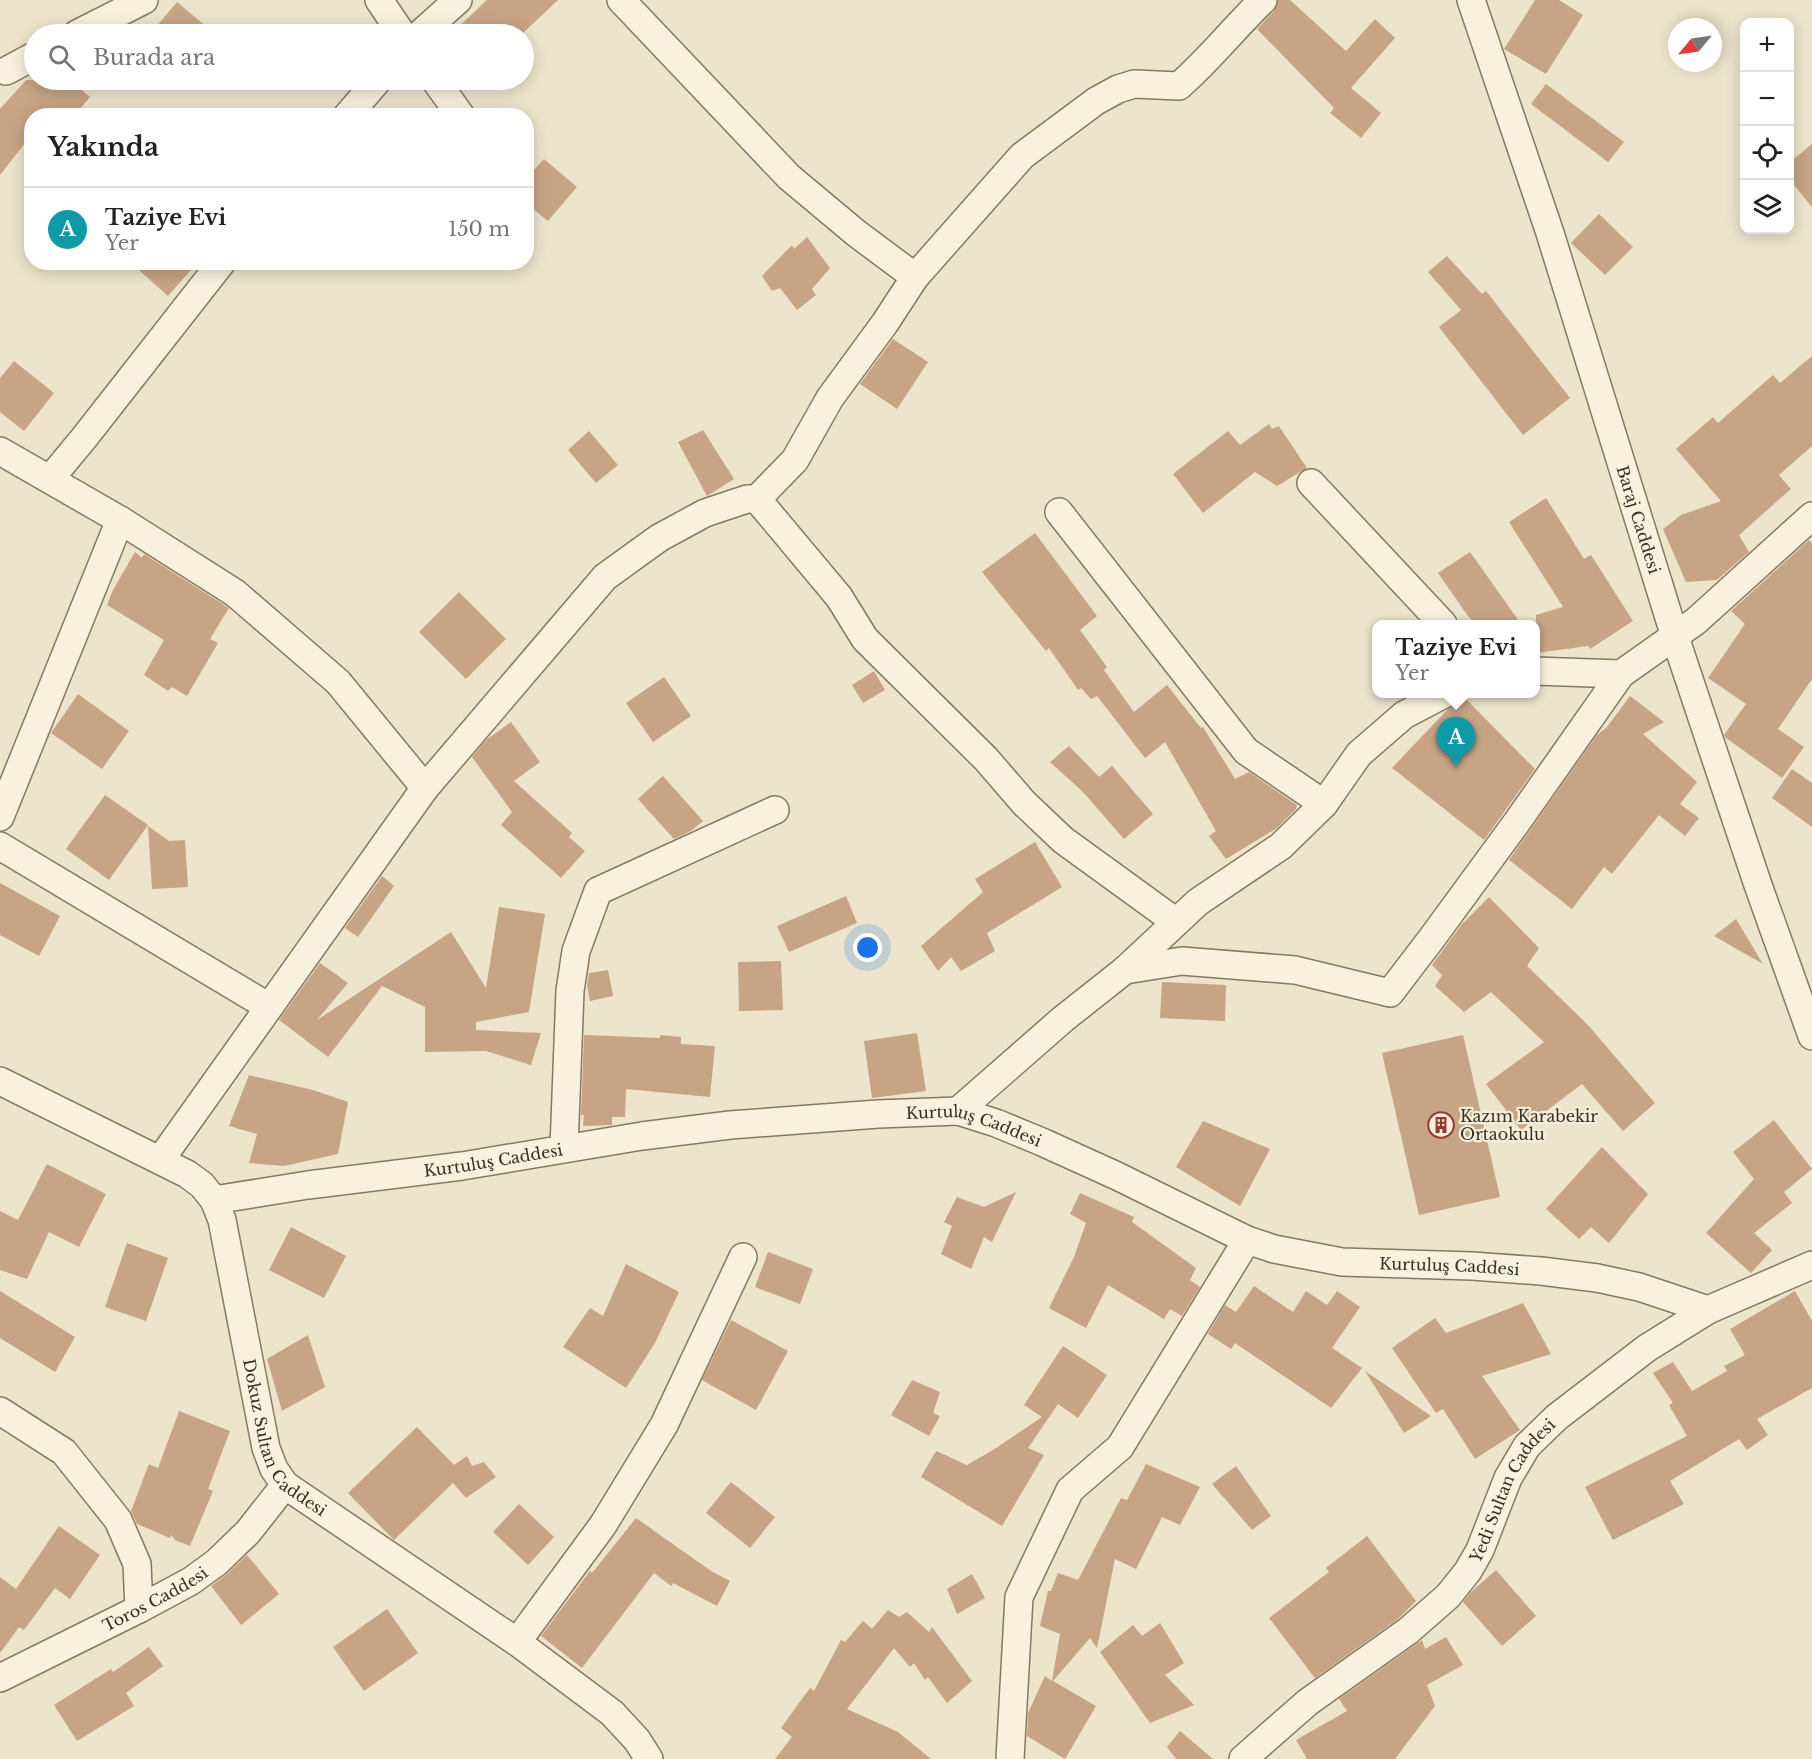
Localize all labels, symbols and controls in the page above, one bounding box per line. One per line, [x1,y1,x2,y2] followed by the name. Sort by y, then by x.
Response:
[1668,18,1722,72] north arrow
[1740,18,1794,234] map controls
[1740,18,1794,72] button: +
[24,24,534,90] search box
[45,41,78,74] icon: search
[93,44,215,71] text: Burada ara
[1740,72,1794,126] button: −
[1740,126,1794,180] button: locate
[48,131,159,163] text: Yakında
[1740,180,1794,234] button: layers
[105,204,226,231] text: Taziye Evi
[59,217,76,241] text: A
[448,217,510,241] text: 150 m
[105,231,139,255] text: Yer
[1613,463,1665,577] street label: Baraj Caddesi
[1372,620,1540,698] popup
[1395,634,1517,661] text: Taziye Evi
[1395,661,1429,685] text: Yer
[1436,718,1476,767] pin: A
[853,933,882,962] your location
[905,1101,1045,1151] street label: Kurtuluş Caddesi
[1460,1106,1598,1144] place label: Kazım Karabekir Ortaokulu
[1426,1110,1456,1140] building icon: Kazım Karabekir Ortaokulu
[422,1139,565,1181] street label: Kurtuluş Caddesi
[1379,1253,1521,1279] street label: Kurtuluş Caddesi
[239,1357,331,1521] street label: Dokuz Sultan Caddesi
[1465,1414,1560,1567] street label: Yedi Sultan Caddesi
[99,1562,212,1636] street label: Toros Caddesi

